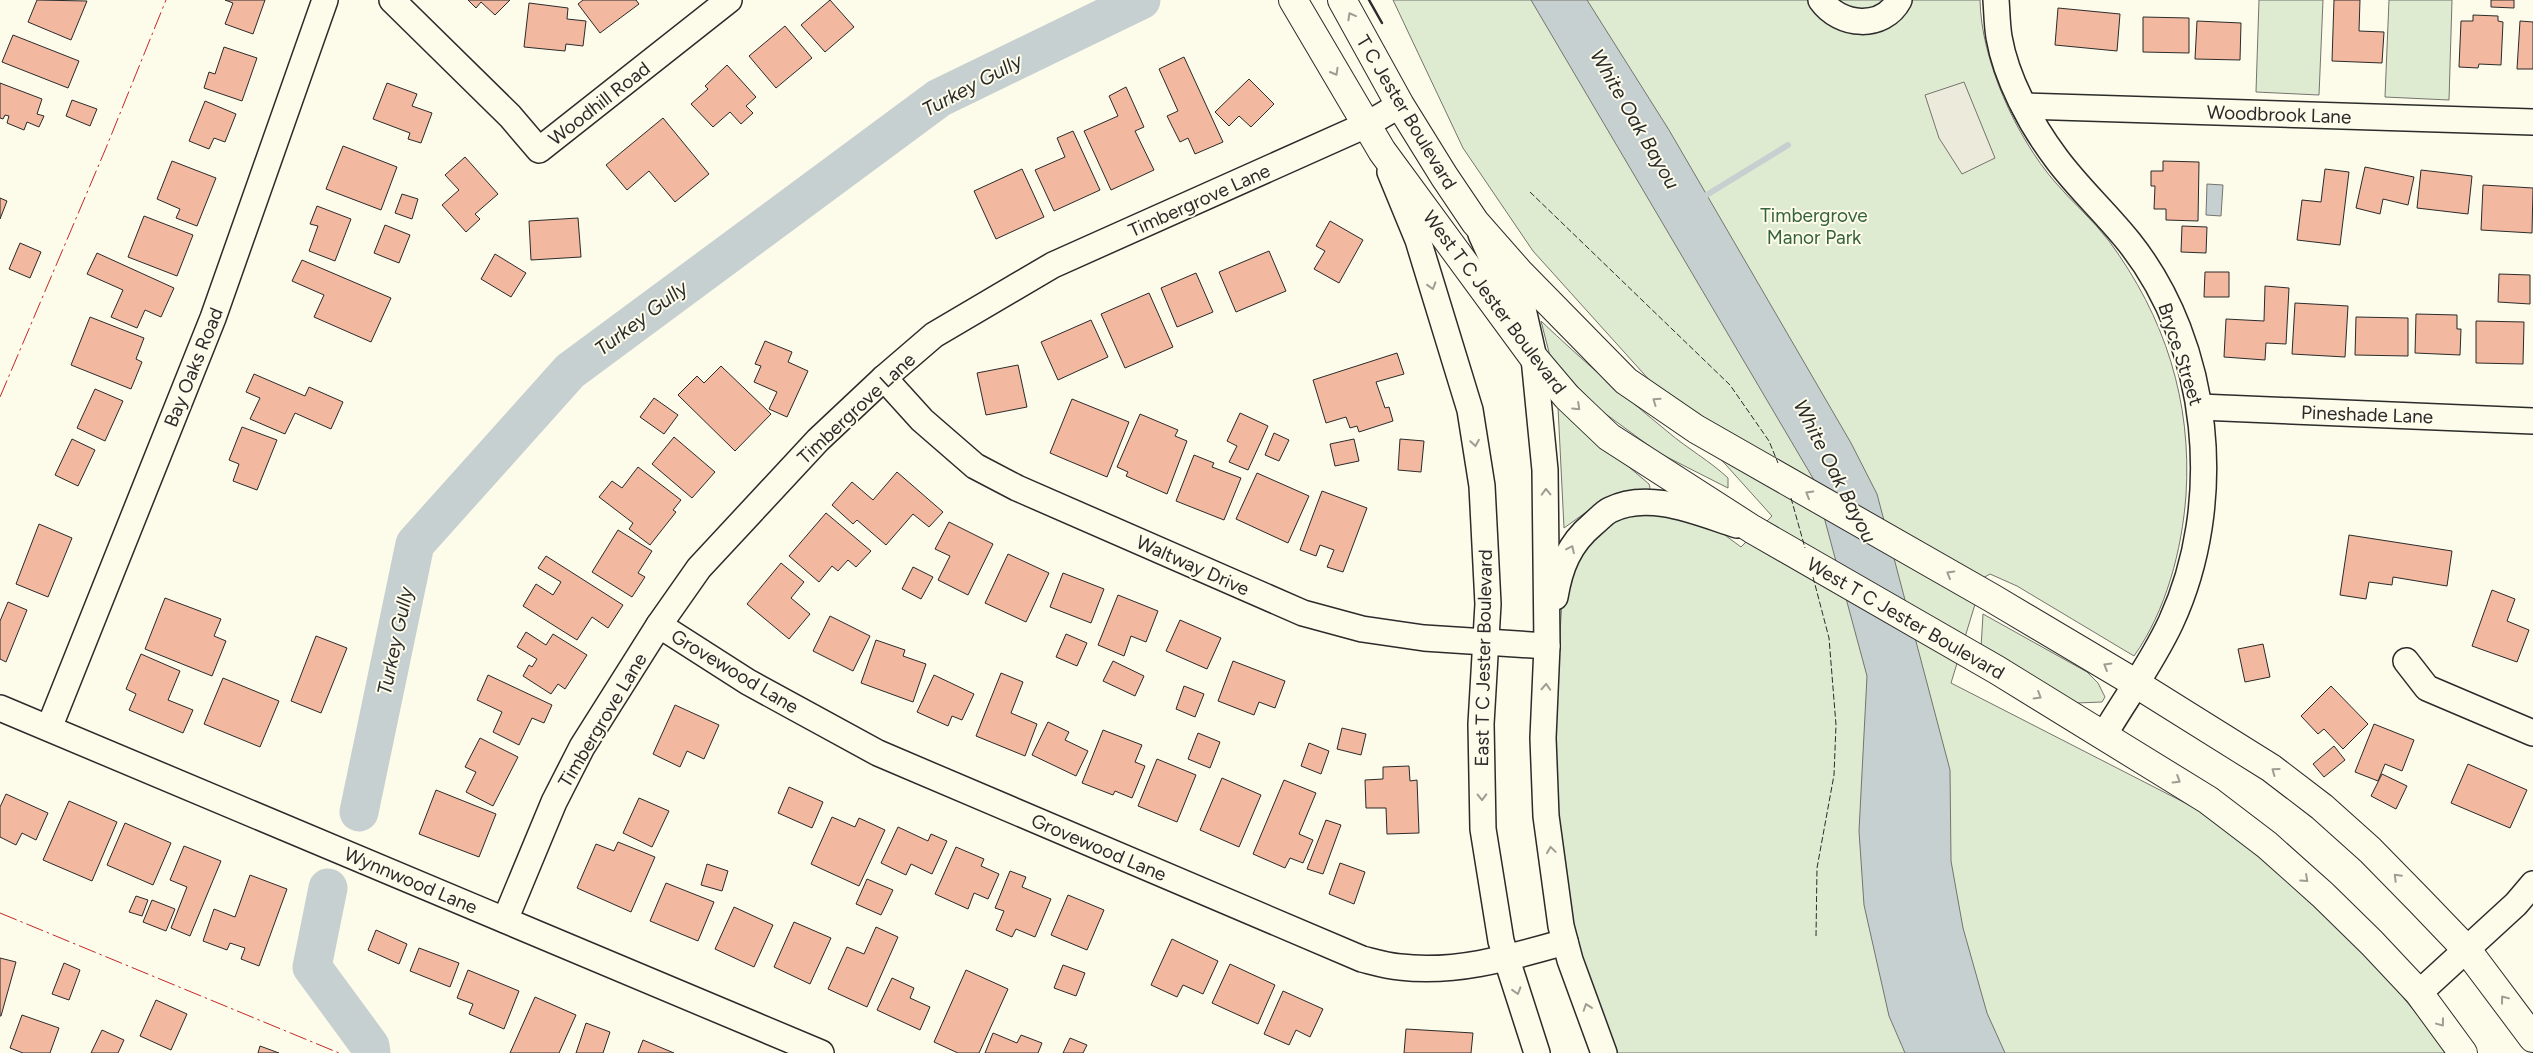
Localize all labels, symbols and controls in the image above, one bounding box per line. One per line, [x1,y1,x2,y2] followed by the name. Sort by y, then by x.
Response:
[1347,12,1357,21] one-way arrow
[1351,31,1462,193] street label: T C Jester Boulevard
[1585,45,1685,193] water label: White Oak Bayou
[918,48,1027,121] water label: Turkey Gully
[544,57,655,150] street label: Woodhill Road
[1329,67,1339,76] one-way arrow
[2206,100,2352,129] street label: Woodbrook Lane
[1125,159,1274,242] street label: Timbergrove Lane
[1760,204,1868,249] park label: Timbergrove Manor Park
[1418,206,1571,399] street label: West T C Jester Boulevard
[590,275,693,361] water label: Turkey Gully
[1427,282,1437,290] one-way arrow
[2153,300,2208,408] street label: Bryce Street
[159,304,228,430] street label: Bay Oaks Road
[793,348,920,469] street label: Timbergrove Lane
[1789,395,1881,547] water label: White Oak Bayou
[1652,398,1662,407] one-way arrow
[1572,401,1581,410] one-way arrow
[2300,401,2433,428] street label: Pineshade Lane
[1469,439,1480,447] one-way arrow
[1541,488,1551,496] one-way arrow
[1805,490,1814,500] one-way arrow
[1133,530,1253,601] street label: Waltway Drive
[1565,545,1576,554] one-way arrow
[1470,549,1497,767] street label: East T C Jester Boulevard
[1803,552,2009,684] street label: West T C Jester Boulevard
[1946,570,1955,580] one-way arrow
[372,583,418,697] water label: Turkey Gully
[667,624,803,718] street label: Grovewood Lane
[553,649,652,792] street label: Timbergrove Lane
[2103,663,2112,673] one-way arrow
[1540,683,1551,691] one-way arrow
[2033,689,2042,699] one-way arrow
[2271,767,2280,777] one-way arrow
[2172,774,2181,784] one-way arrow
[1477,794,1487,801] one-way arrow
[1028,809,1170,886] street label: Grovewood Lane
[341,842,481,919] street label: Wynnwood Lane
[1546,845,1557,853] one-way arrow
[2300,874,2309,883] one-way arrow
[2394,874,2403,883] one-way arrow
[1511,986,1521,994] one-way arrow
[2502,996,2510,1005] one-way arrow
[1582,1004,1592,1012] one-way arrow
[2435,1017,2444,1027] one-way arrow

